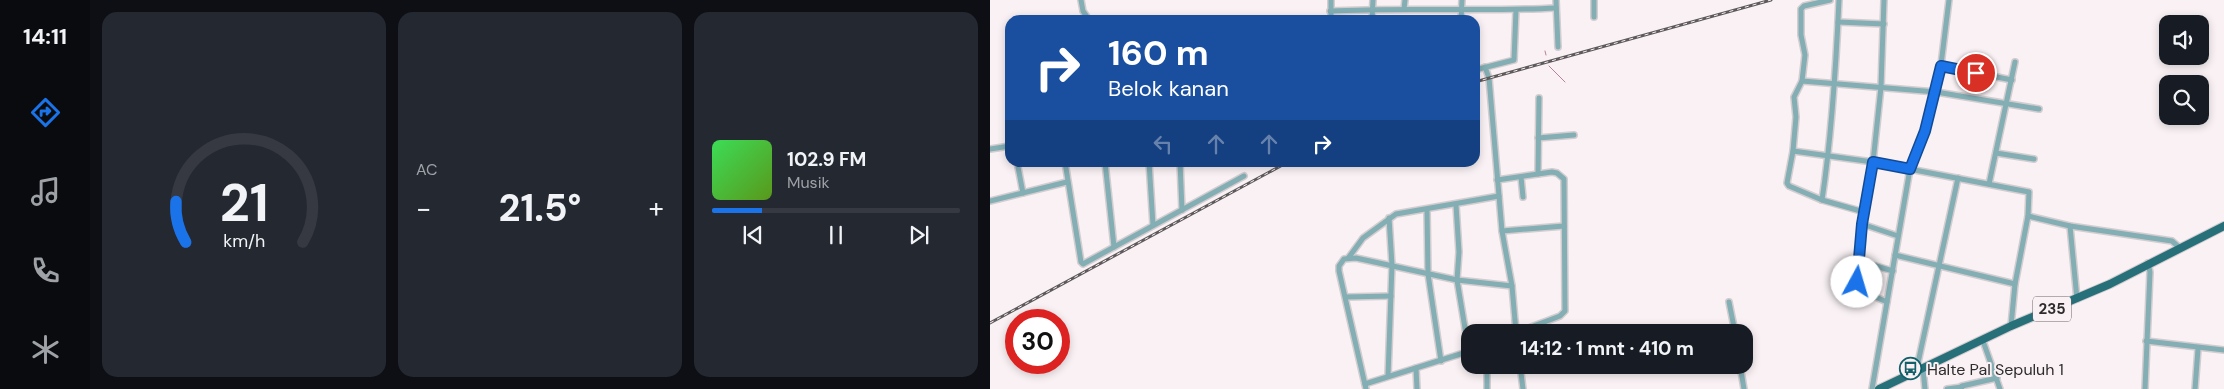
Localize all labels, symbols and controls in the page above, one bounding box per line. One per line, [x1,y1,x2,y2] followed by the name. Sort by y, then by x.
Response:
[2159,15,2209,125] map controls
[2159,15,2209,65] button: sound
[23,22,67,51] text: 14:11
[1108,30,1209,76] text: 160 m
[1025,35,1090,100] icon: right
[1955,52,1997,94] pin
[1962,59,1990,87] icon: arrive
[1108,74,1229,103] text: Belok kanan
[2159,75,2209,125] button: search
[28,95,63,130] icon: directions
[1149,130,1177,158] icon: left
[1202,130,1230,158] icon: ahead
[1255,130,1283,158] icon: ahead
[1308,130,1336,158] icon: right
[787,147,866,172] text: 102.9 FM
[416,159,437,180] text: AC
[220,169,268,237] text: 21
[787,172,830,193] text: Musik
[28,174,63,209] icon: music
[499,183,581,233] text: 21.5°
[416,190,431,227] text: −
[649,190,664,227] text: +
[739,221,767,249] icon: previous
[822,221,850,249] icon: pause
[905,221,933,249] icon: next
[223,229,265,253] text: km/h
[28,253,63,288] icon: phone
[1830,255,1882,307] position arrow
[2033,296,2071,322] road number: 235
[1005,309,1070,374] speed limit sign: 30
[28,332,63,367] icon: climate
[1520,336,1694,361] text: 14:12 · 1 mnt · 410 m
[1899,357,1923,381] bus stop icon: Halte Pal Sepuluh 1
[1927,359,2064,380] place label: Halte Pal Sepuluh 1

